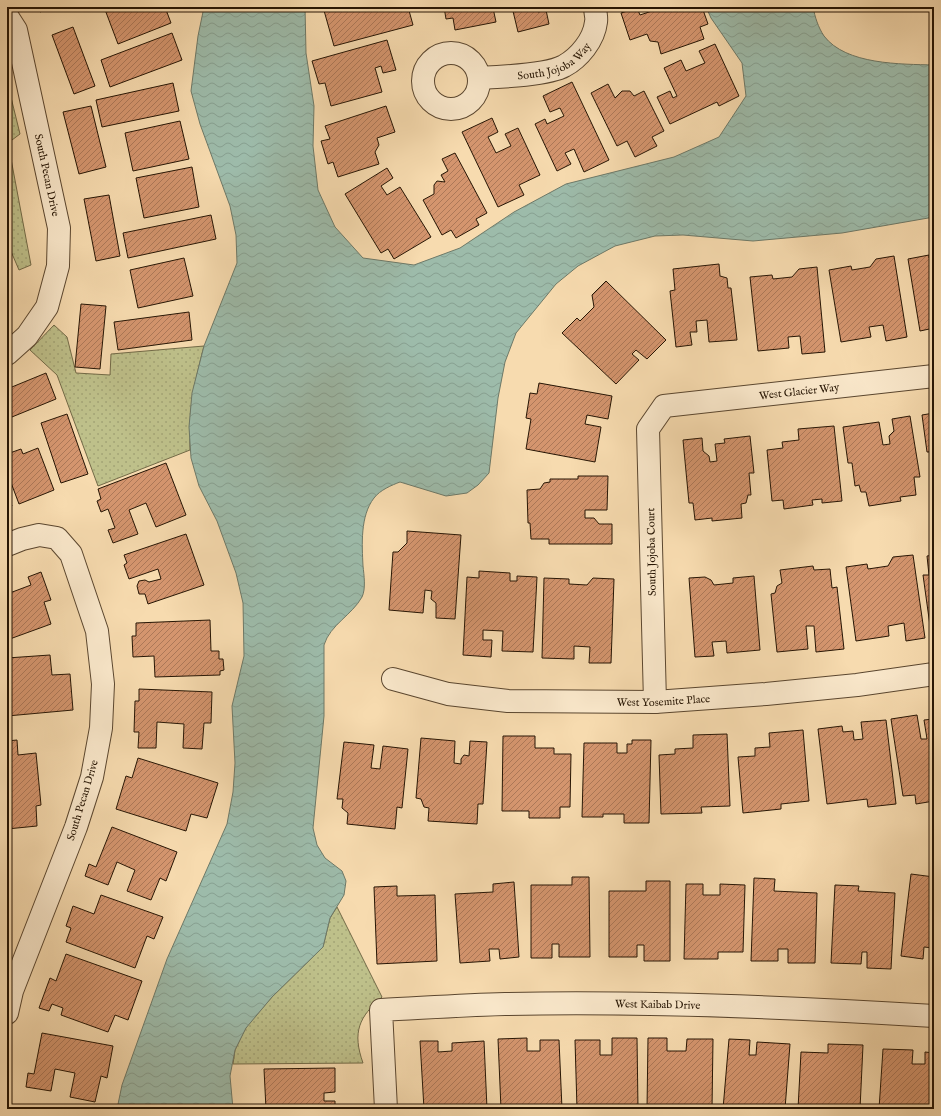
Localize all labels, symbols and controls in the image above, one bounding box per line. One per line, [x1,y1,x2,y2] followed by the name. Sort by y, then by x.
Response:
[517,40,595,84] street label: South Jojoba Way
[31,133,62,218] street label: South Pecan Drive
[758,381,841,403] street label: West Glacier Way
[644,508,660,596] street label: South Jojoba Court
[617,692,711,710] street label: West Yosemite Place
[64,758,102,842] street label: South Pecan Drive
[615,997,701,1013] street label: West Kaibab Drive

